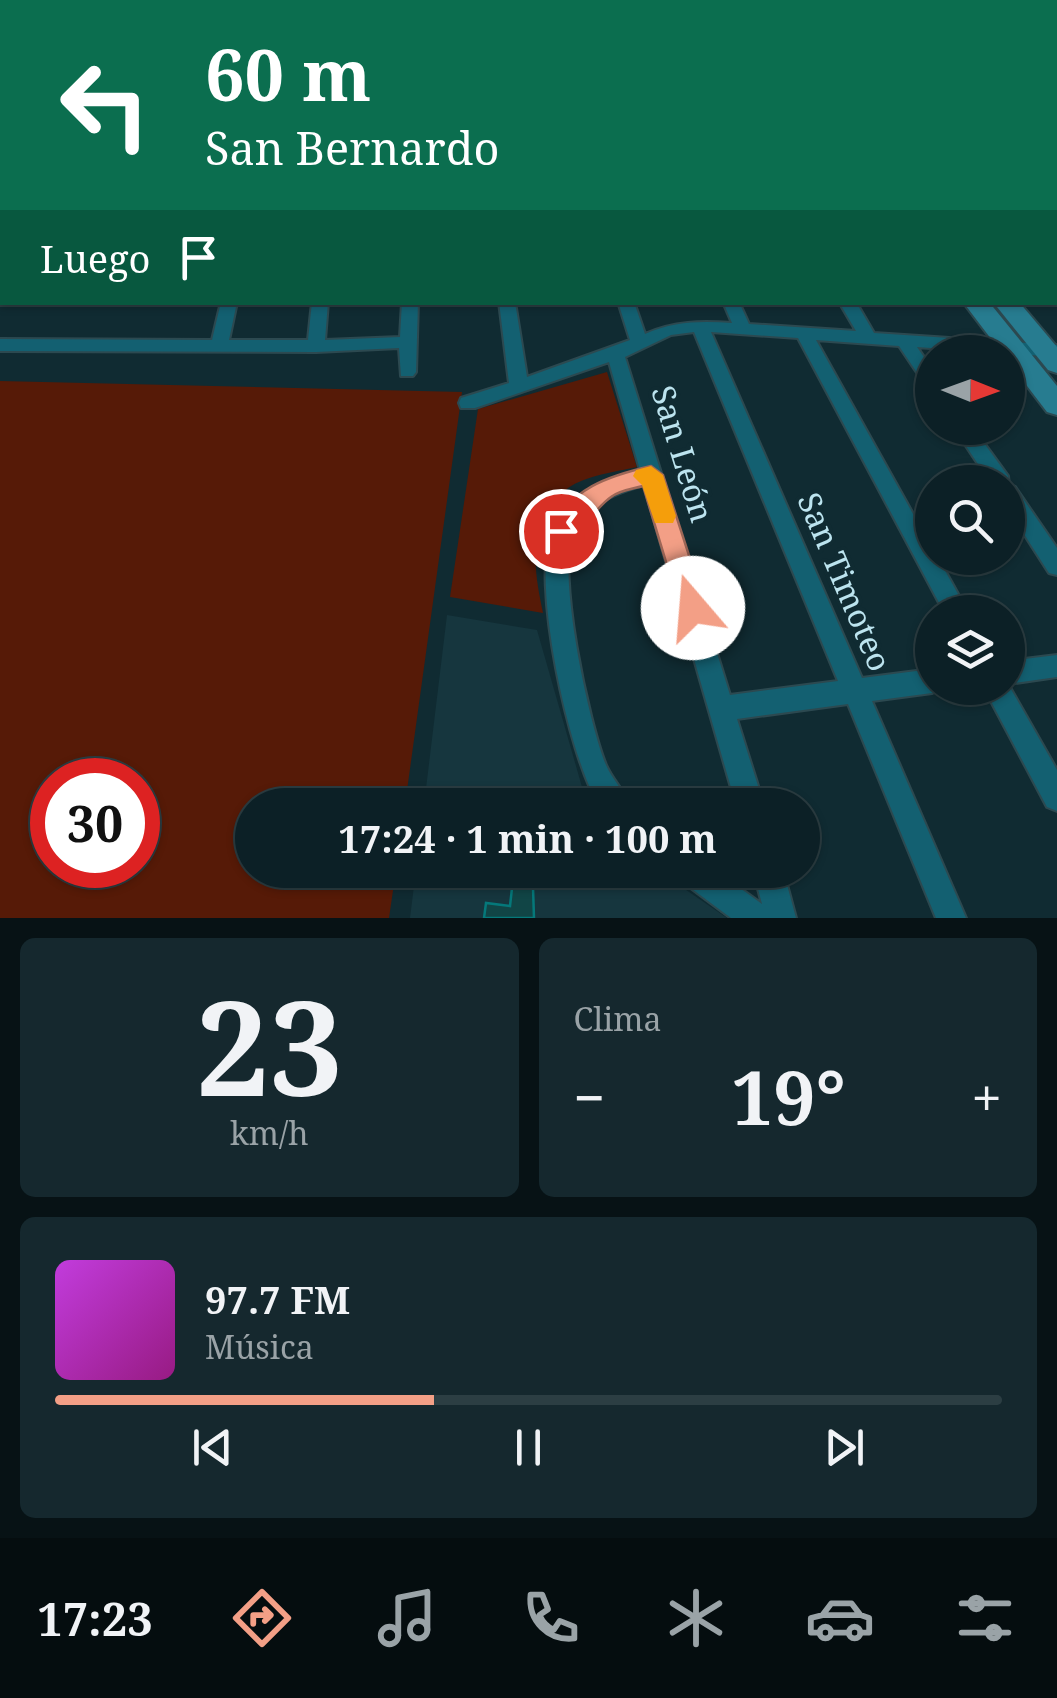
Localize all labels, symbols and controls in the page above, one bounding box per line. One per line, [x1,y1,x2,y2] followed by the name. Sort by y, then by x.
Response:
[205,26,371,122] text: 60 m
[40,40,170,170] icon: left
[205,117,499,178] text: San Bernardo
[171,230,226,285] icon: arrive
[40,232,151,284] text: Luego
[915,335,1025,445] north arrow
[915,335,1025,705] map controls
[642,380,725,527] street label: San León
[915,465,1025,575] button: search
[789,486,902,677] street label: San Timoteo
[519,489,604,574] pin
[534,504,589,559] icon: arrive
[641,556,745,660] position arrow
[915,595,1025,705] button: layers
[30,758,160,888] speed limit sign: 30
[338,812,717,864] text: 17:24 · 1 min · 100 m
[196,957,343,1134] text: 23
[574,997,662,1040] text: Clima
[731,1045,846,1147] text: 19°
[574,1059,605,1134] text: −
[971,1059,1002,1134] text: +
[230,1111,309,1154] text: km/h
[205,1273,350,1325] text: 97.7 FM
[205,1325,314,1368] text: Música
[185,1420,240,1475] icon: previous
[501,1420,556,1475] icon: pause
[817,1420,872,1475] icon: next
[227,1583,297,1653] icon: directions
[372,1583,442,1653] icon: music
[516,1583,586,1653] icon: phone
[661,1583,731,1653] icon: climate
[805,1583,875,1653] icon: car
[950,1583,1020,1653] icon: filters
[37,1588,153,1649] text: 17:23

